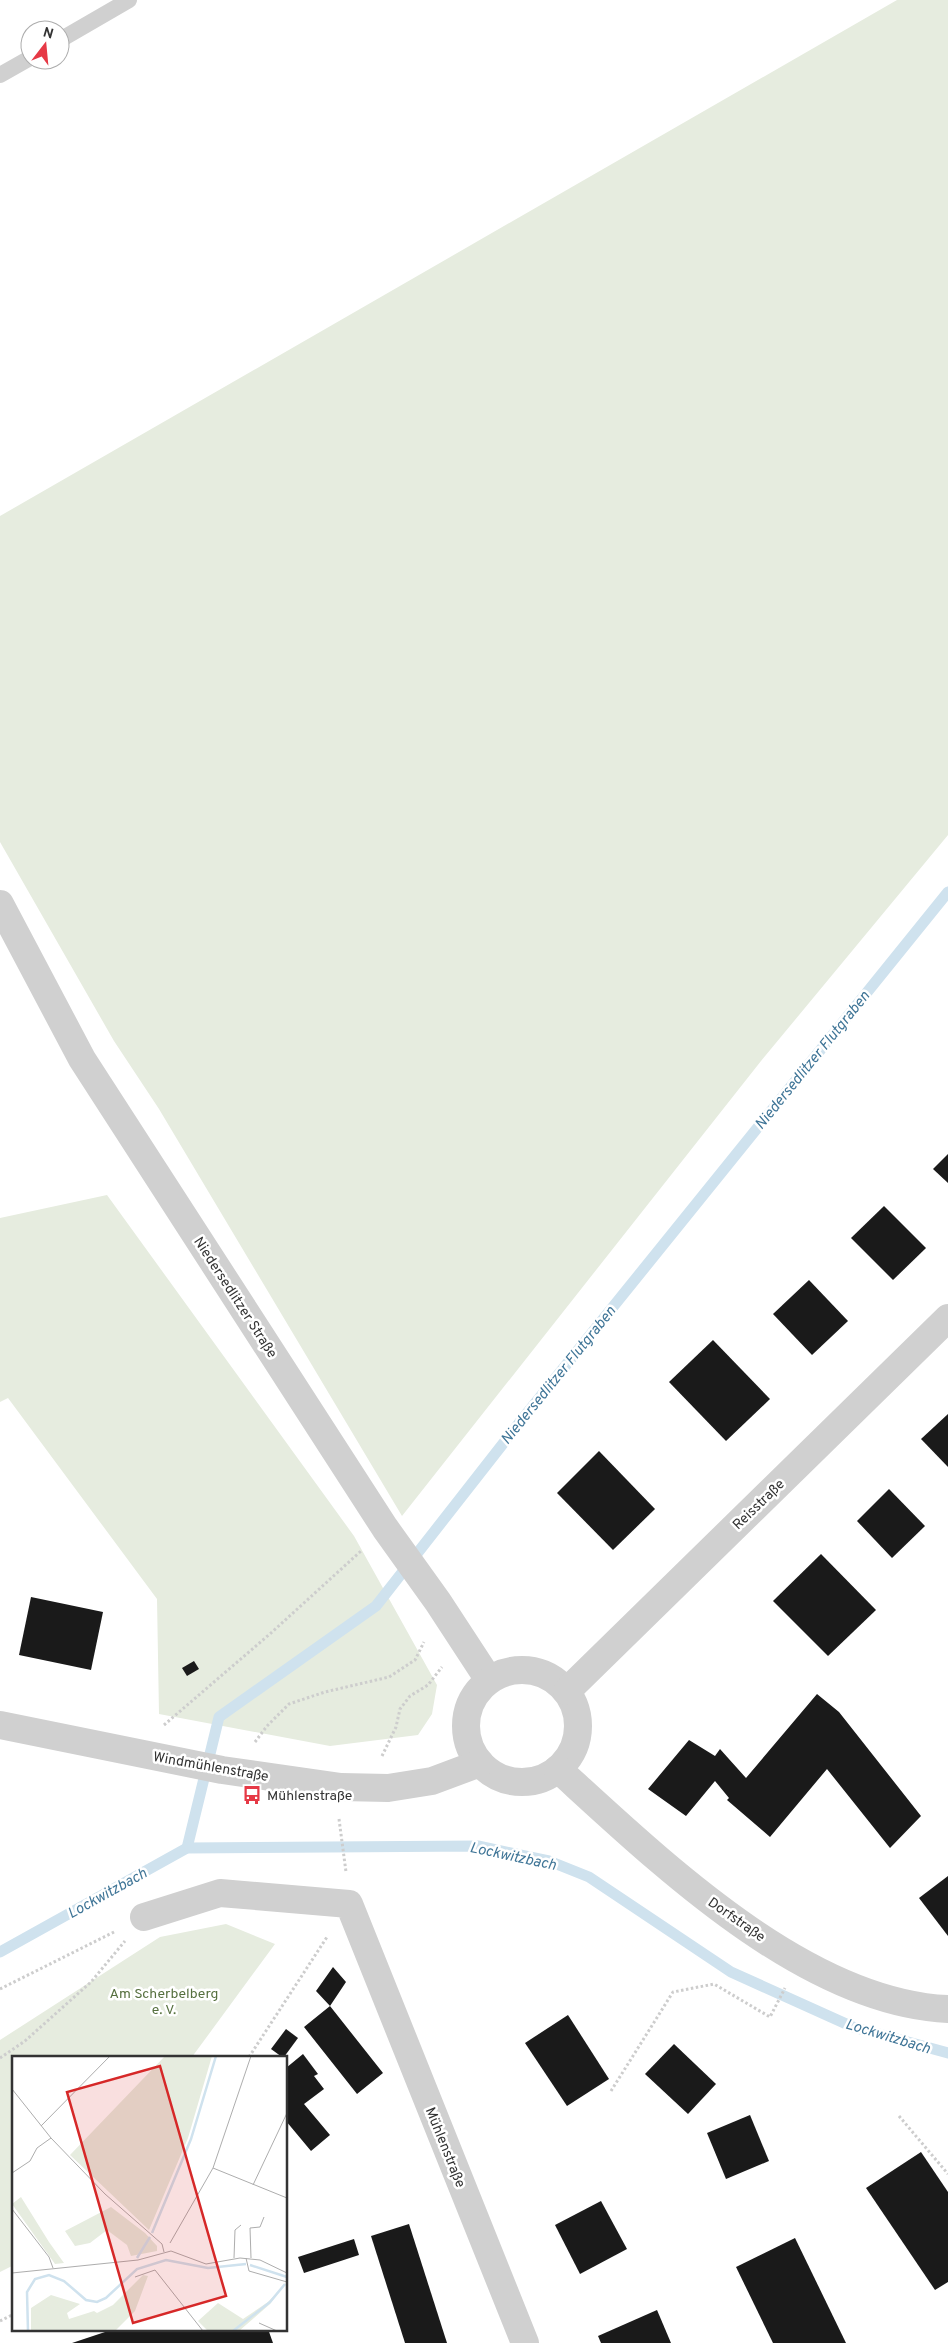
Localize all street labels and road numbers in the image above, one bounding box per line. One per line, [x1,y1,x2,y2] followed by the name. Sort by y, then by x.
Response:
[189,1234,280,1361] street label: Niedersedlitzer Straße
[730,1476,789,1534] street label: Reisstraße
[152,1749,270,1786] street label: Windmühlenstraße
[704,1894,768,1946] street label: Dorfstraße
[421,2105,468,2190] street label: Mühlenstraße

